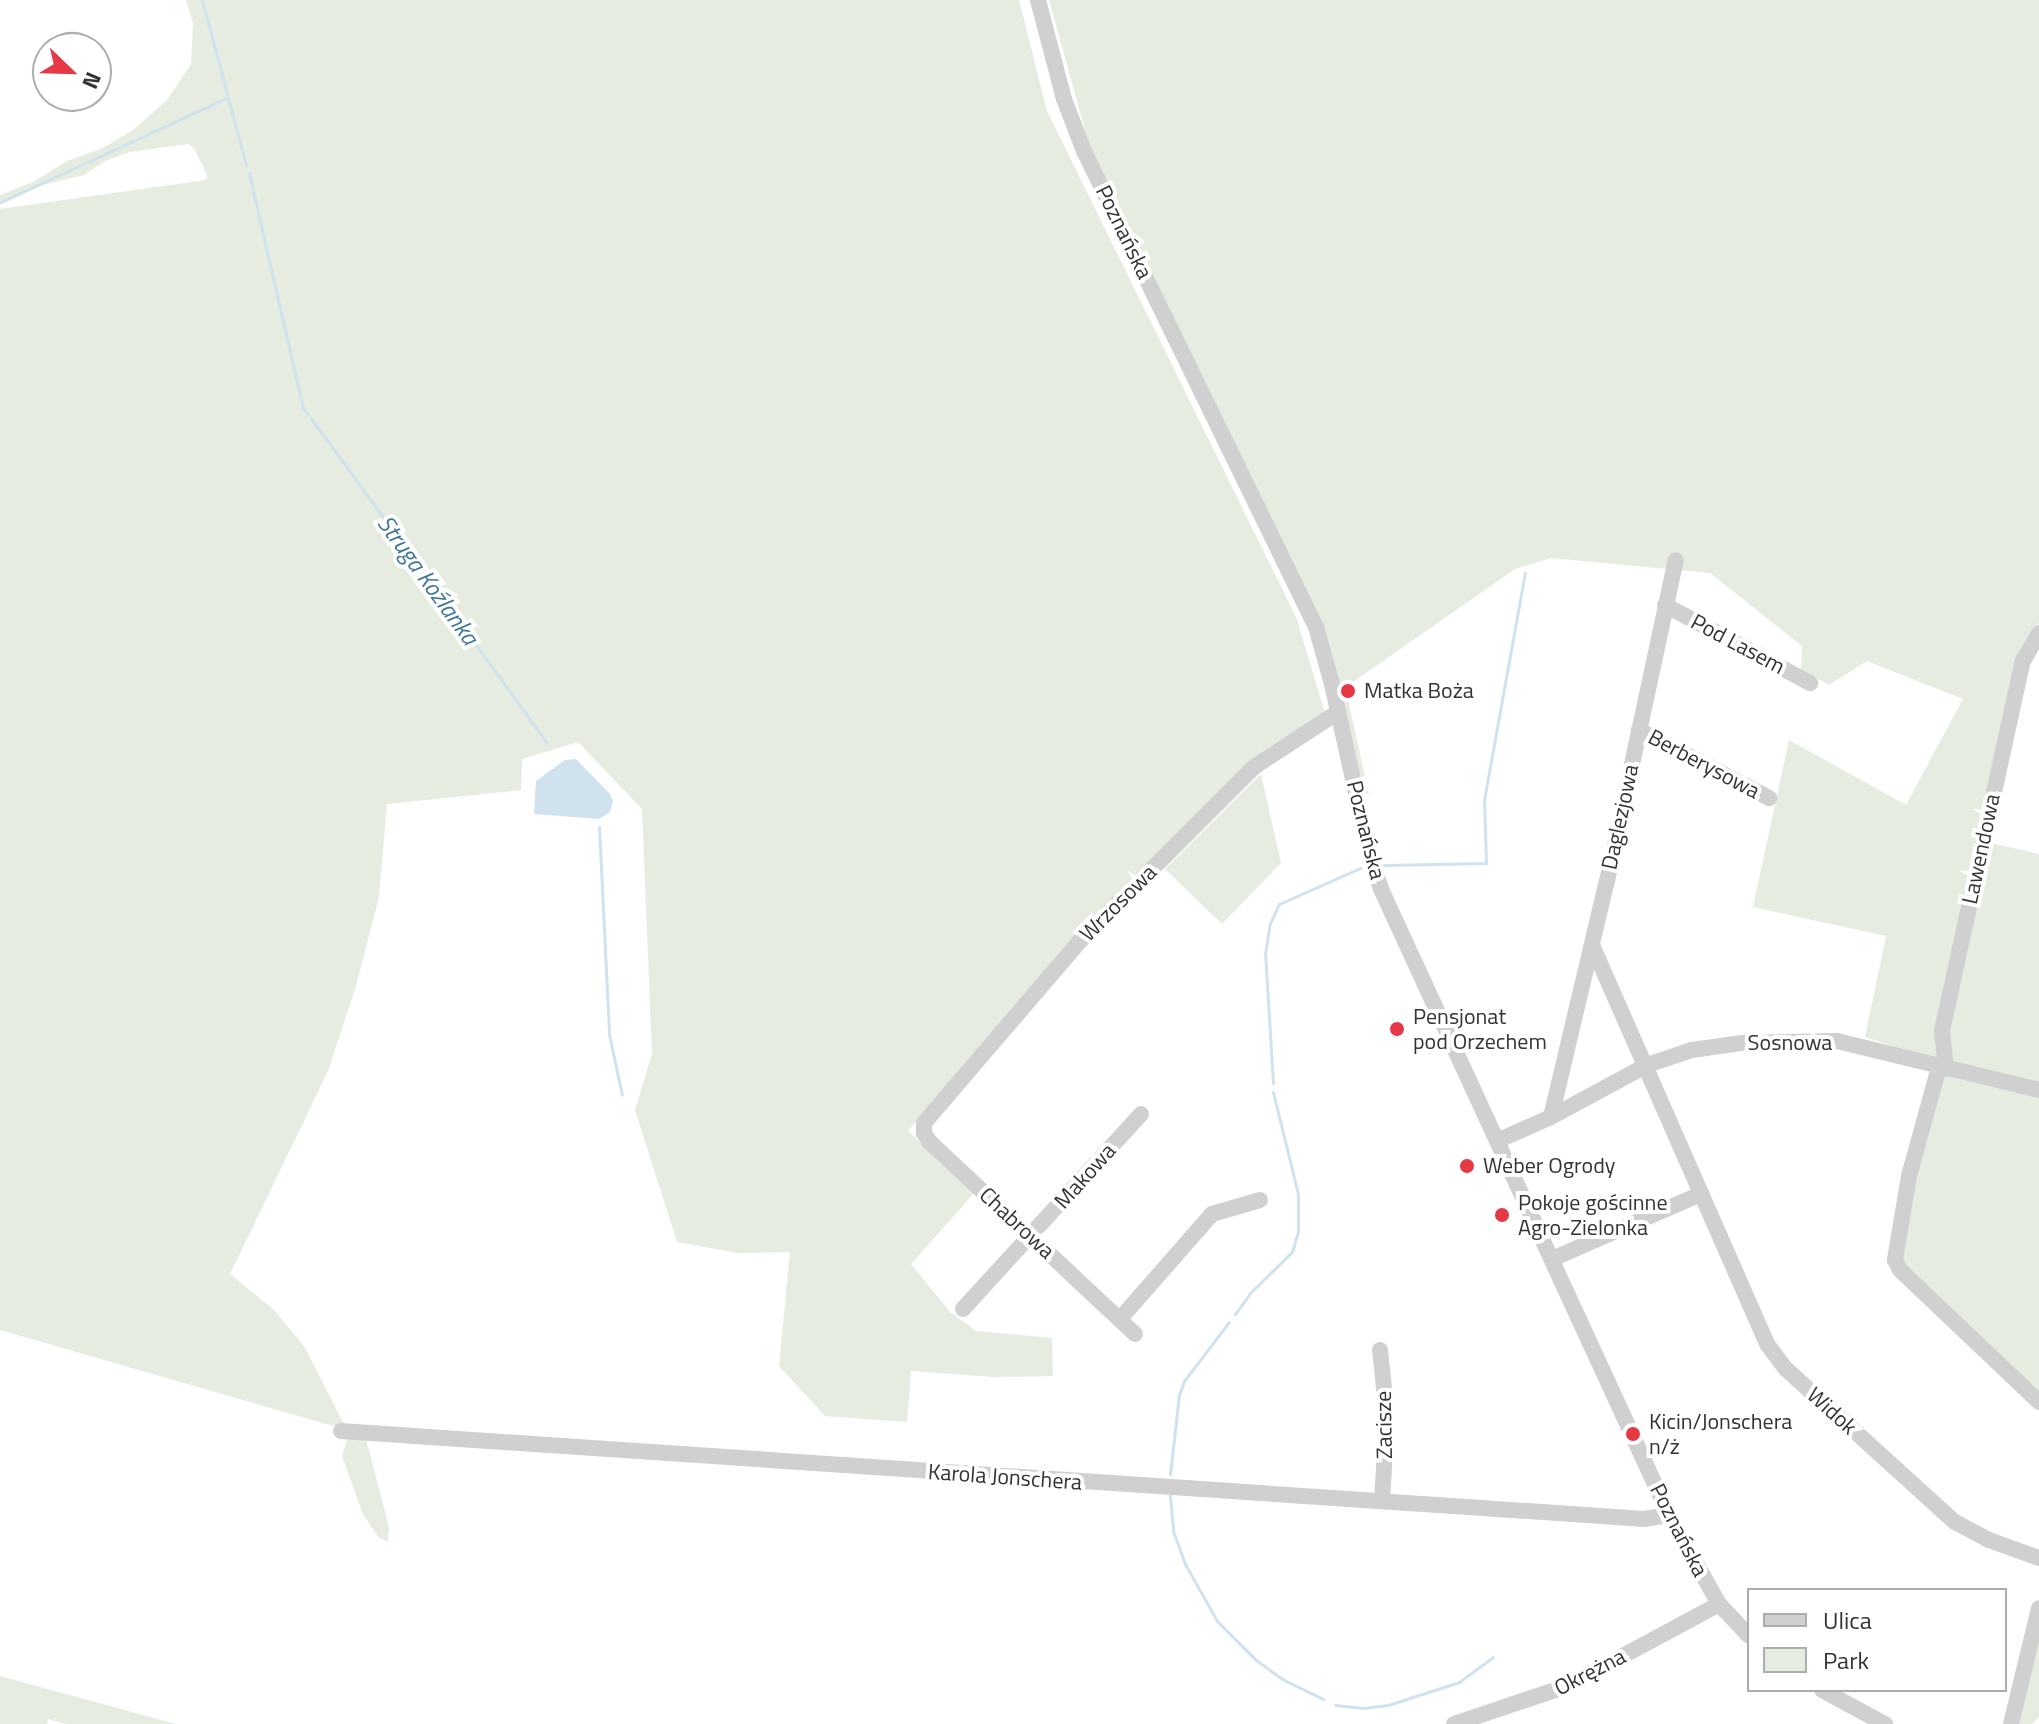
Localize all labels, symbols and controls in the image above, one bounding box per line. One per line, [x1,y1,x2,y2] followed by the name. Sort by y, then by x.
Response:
[32,32,112,112] north arrow
[74,67,111,94] text: N
[1090,181,1158,283] street label: Poznańska
[371,510,485,650] water label: Struga Koźlanka
[1687,608,1789,680] street label: Pod Lasem
[1364,678,1474,704] place label: Matka Boża
[1339,682,1357,700] marker: Matka Boża
[1644,724,1764,804] street label: Berberysowa
[1596,762,1644,872] street label: Daglezjowa
[1341,778,1391,882] street label: Poznańska
[1956,791,2006,907] street label: Lawendowa
[1074,859,1162,947] street label: Wrzosowa
[1413,1003,1547,1054] place label: Pensjonat pod Orzechem
[1388,1020,1406,1038] marker: Pensjonat pod Orzechem
[1748,1030,1832,1056] street label: Sosnowa
[1049,1138,1121,1214] street label: Makowa
[1483,1153,1615,1179] place label: Weber Ogrody
[1458,1157,1476,1175] marker: Weber Ogrody
[974,1182,1060,1264] street label: Chabrowa
[1518,1189,1668,1240] place label: Pokoje gościnne Agro-Zielonka
[1493,1206,1511,1224] marker: Pokoje gościnne Agro-Zielonka
[1802,1382,1862,1440] street label: Widok
[1370,1391,1398,1459] street label: Zacisze
[1649,1408,1792,1460] place label: Kicin/Jonschera n/ż
[1624,1425,1642,1443] marker: Kicin/Jonschera n/ż
[927,1458,1083,1496] street label: Karola Jonschera
[1644,1479,1714,1581] street label: Poznańska
[1747,1588,2007,1692] legend
[1823,1602,1872,1638] text: Ulica
[1823,1642,1869,1678] text: Park
[1550,1643,1630,1701] street label: Okrężna

